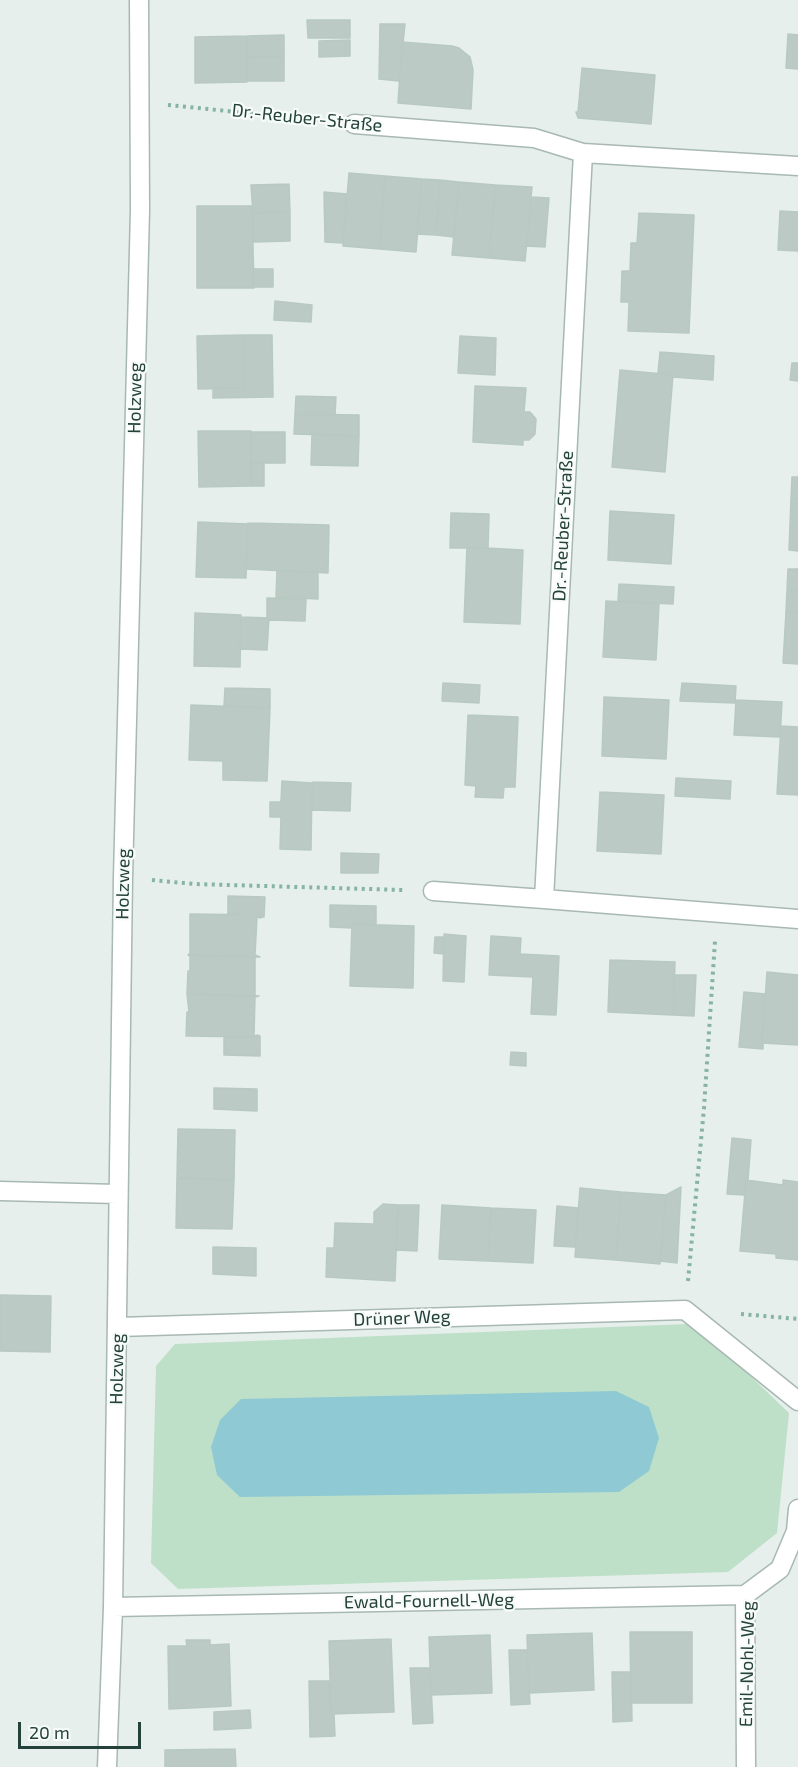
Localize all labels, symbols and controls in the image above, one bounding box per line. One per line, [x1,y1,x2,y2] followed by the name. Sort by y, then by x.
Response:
[231,99,383,137] street label: Dr.-Reuber-Straße
[124,362,146,434] street label: Holzweg
[548,450,578,602] street label: Dr.-Reuber-Straße
[112,848,134,920] street label: Holzweg
[353,1306,451,1330] street label: Drüner Weg
[106,1333,128,1405] street label: Holzweg
[344,1589,514,1613] street label: Ewald-Fournell-Weg
[735,1601,759,1727] street label: Emil-Nohl-Weg
[21,1710,144,1748] scale bar
[29,1721,70,1743] text: 20 m

